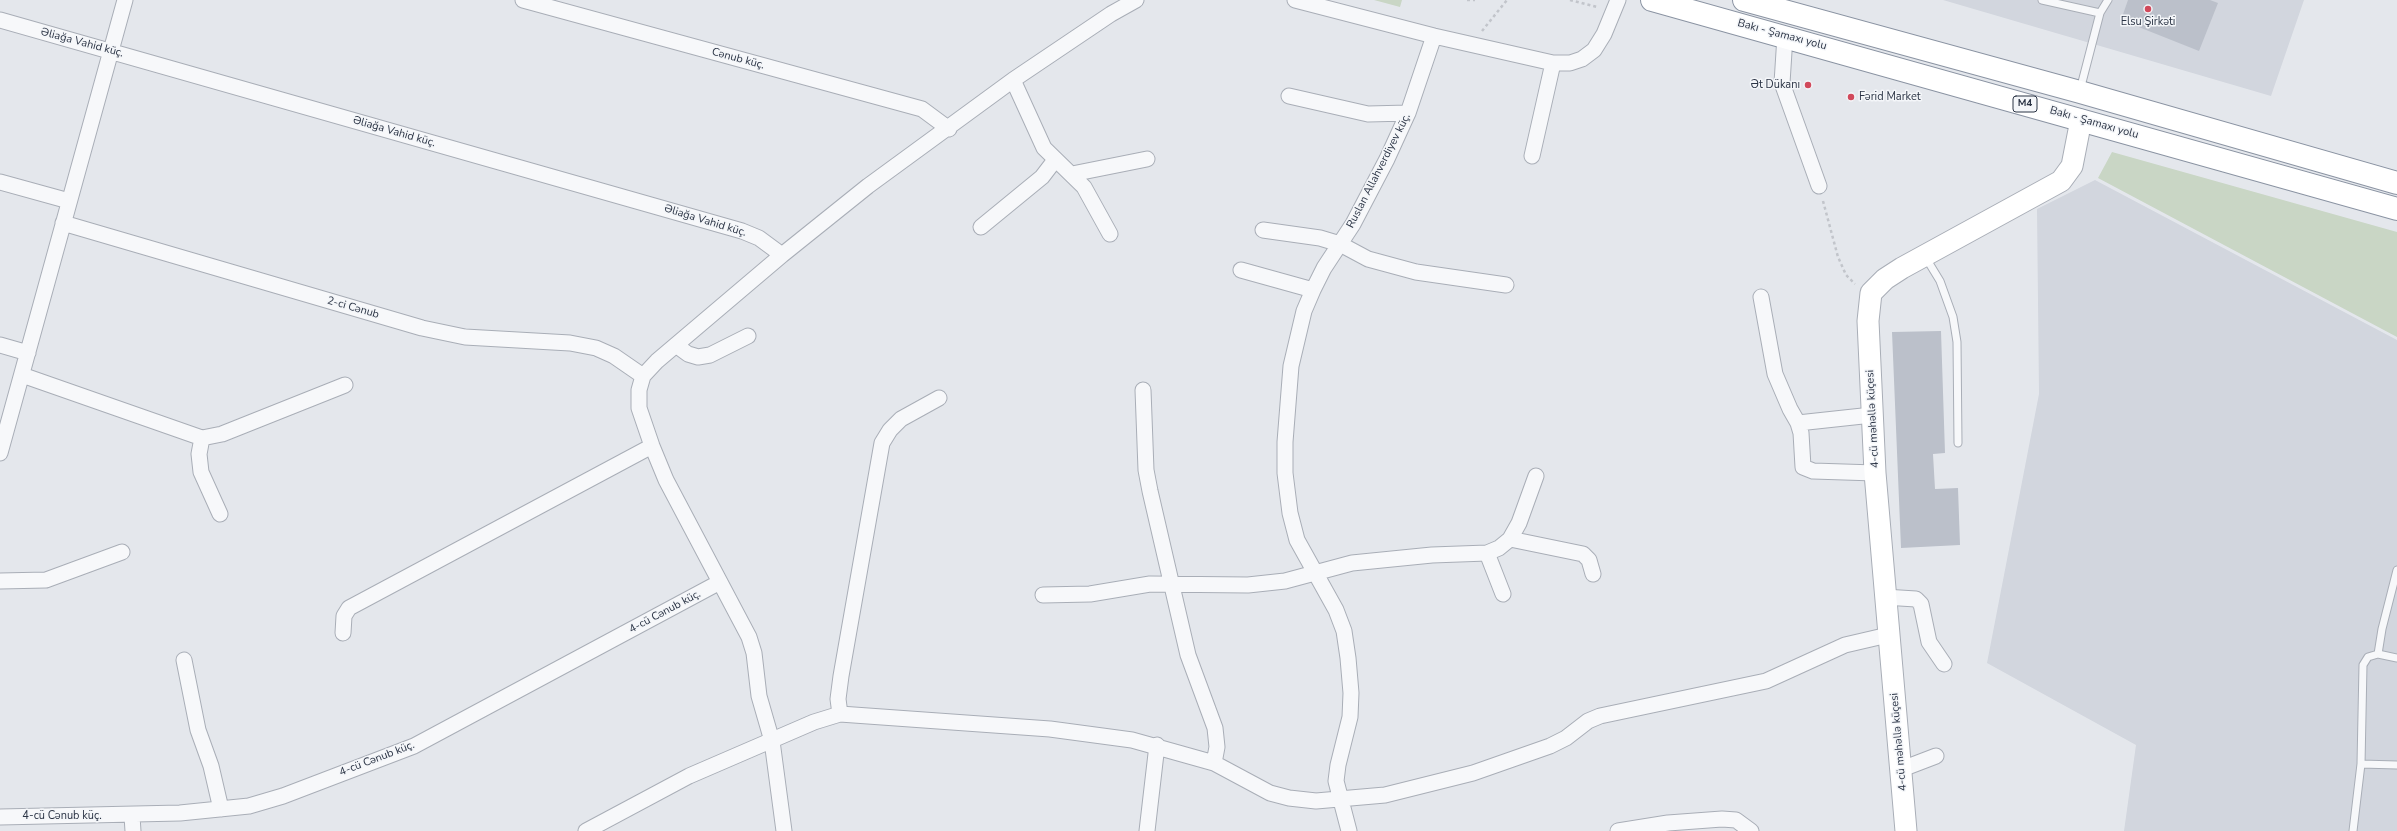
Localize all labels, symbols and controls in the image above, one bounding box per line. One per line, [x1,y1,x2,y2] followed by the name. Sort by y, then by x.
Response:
[2143,4,2153,14] marker: Elsu Şirkəti
[2121,15,2175,29] place label: Elsu Şirkəti
[1736,17,1828,53] street label: Bakı - Şamaxı yolu
[39,26,125,60] street label: Əliağa Vahid küç.
[710,46,766,72] street label: Cənub küç.
[1750,78,1800,92] place label: Ət Dükanı
[1803,80,1813,90] marker: Ət Dükanı
[1859,90,1921,104] place label: Fərid Market
[1846,92,1856,102] marker: Fərid Market
[2013,96,2037,112] road number: M4
[2048,104,2140,142] street label: Bakı - Şamaxı yolu
[1344,111,1414,231] street label: Ruslan Allahverdiyev küç.
[351,114,437,150] street label: Əliağa Vahid küç.
[662,202,748,240] street label: Əliağa Vahid küç.
[325,294,381,322] street label: 2-ci Cənub
[1864,370,1882,468] street label: 4-cü məhəllə küçesi
[627,588,703,636] street label: 4-cü Cənub küç.
[1888,692,1910,792] street label: 4-cü məhəllə küçesi
[338,739,416,779] street label: 4-cü Cənub küç.
[22,809,102,823] street label: 4-cü Cənub küç.

